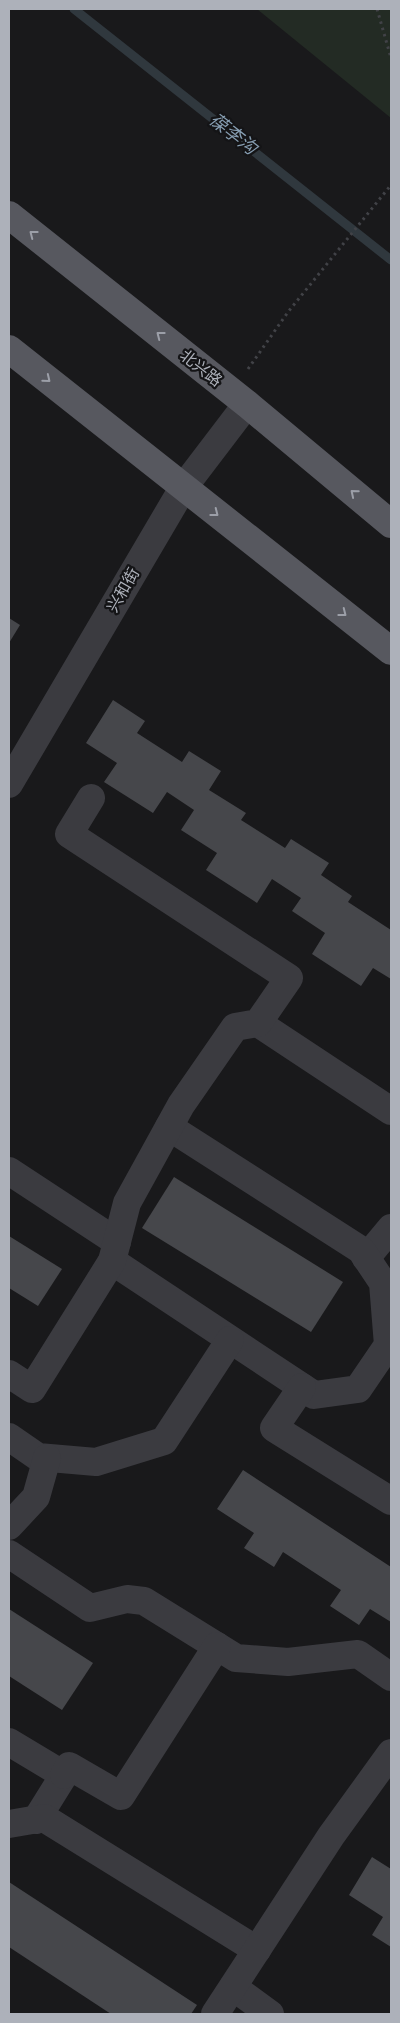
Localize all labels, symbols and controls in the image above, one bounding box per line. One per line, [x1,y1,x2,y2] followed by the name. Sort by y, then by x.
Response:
[205,109,263,161] water label: 葆李沟
[30,231,39,239] one-way arrow
[156,332,166,341] one-way arrow
[176,346,226,390] street label: 北兴路
[41,374,50,382] one-way arrow
[350,490,359,499] one-way arrow
[209,508,218,516] one-way arrow
[103,564,143,616] street label: 兴和街
[337,608,346,616] one-way arrow

